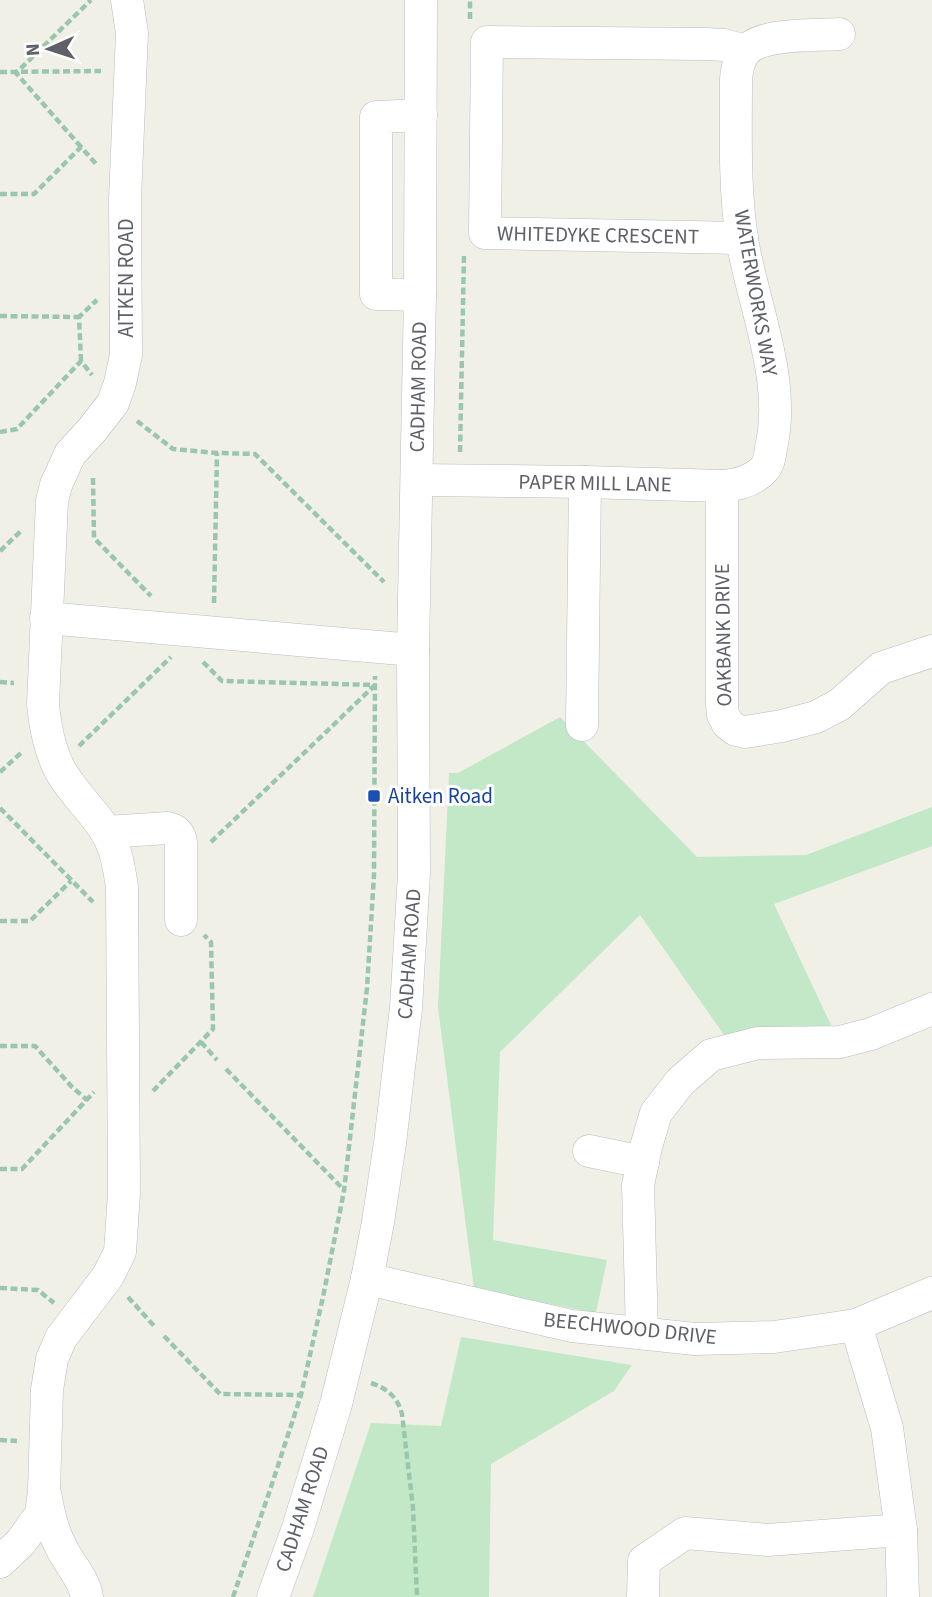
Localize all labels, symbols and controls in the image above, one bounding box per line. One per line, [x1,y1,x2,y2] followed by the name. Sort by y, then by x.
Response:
[14,14,84,84] north arrow
[20,43,47,57] text: N
[727,207,786,380] street label: WATERWORKS WAY
[111,218,141,338] street label: AITKEN ROAD
[497,218,699,252] street label: WHITEDYKE CRESCENT
[402,321,434,453] street label: CADHAM ROAD
[518,467,672,499] street label: PAPER MILL LANE
[707,563,739,707] street label: OAKBANK DRIVE
[388,781,493,811] place label: Aitken Road
[366,788,382,804] marker: Aitken Road
[389,888,429,1020] street label: CADHAM ROAD
[542,1304,718,1352] street label: BEECHWOOD DRIVE
[268,1442,336,1576] street label: CADHAM ROAD

